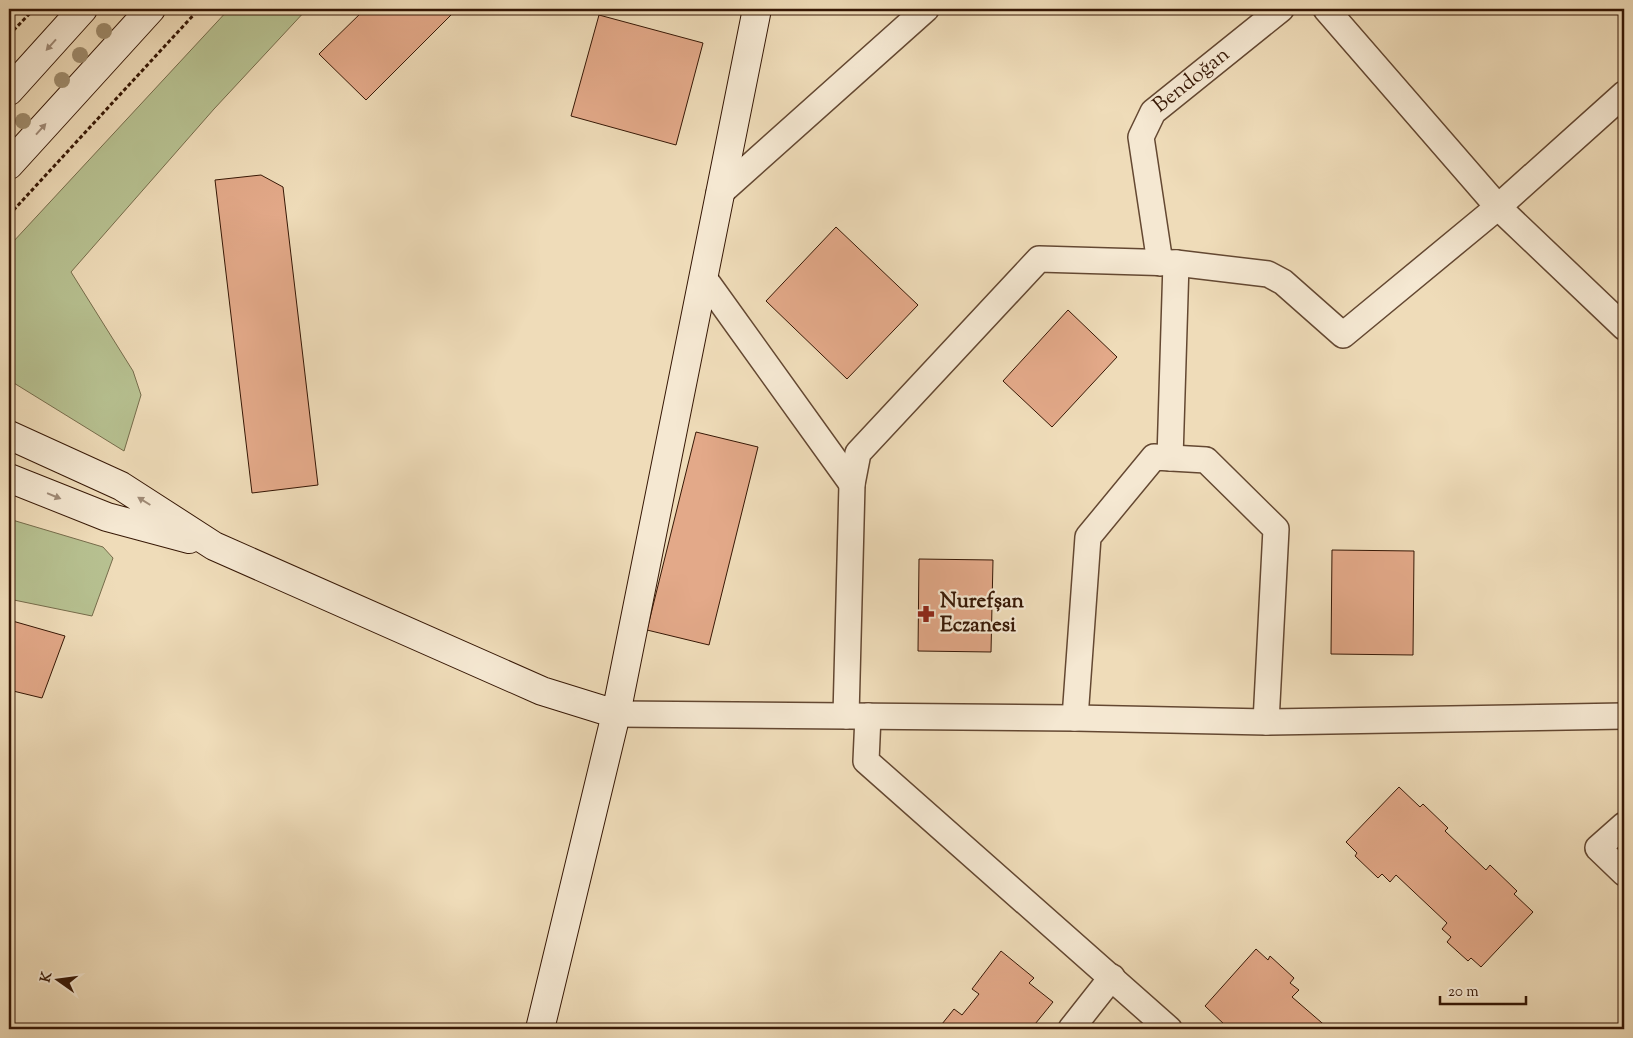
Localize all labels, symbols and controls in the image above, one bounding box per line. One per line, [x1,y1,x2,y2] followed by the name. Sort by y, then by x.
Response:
[45,38,56,51] one-way arrow
[1147,41,1237,121] street label: Bendoğan
[36,123,47,136] one-way arrow
[47,492,62,500] one-way arrow
[137,496,150,505] one-way arrow
[940,587,1025,641] place label: Nurefşan Eczanesi
[916,604,936,624] pharmacy icon: Nurefşan Eczanesi
[32,956,82,1006] north arrow
[36,969,58,985] text: K
[1440,973,1527,1005] scale bar
[1448,982,1479,1003] text: 20 m

